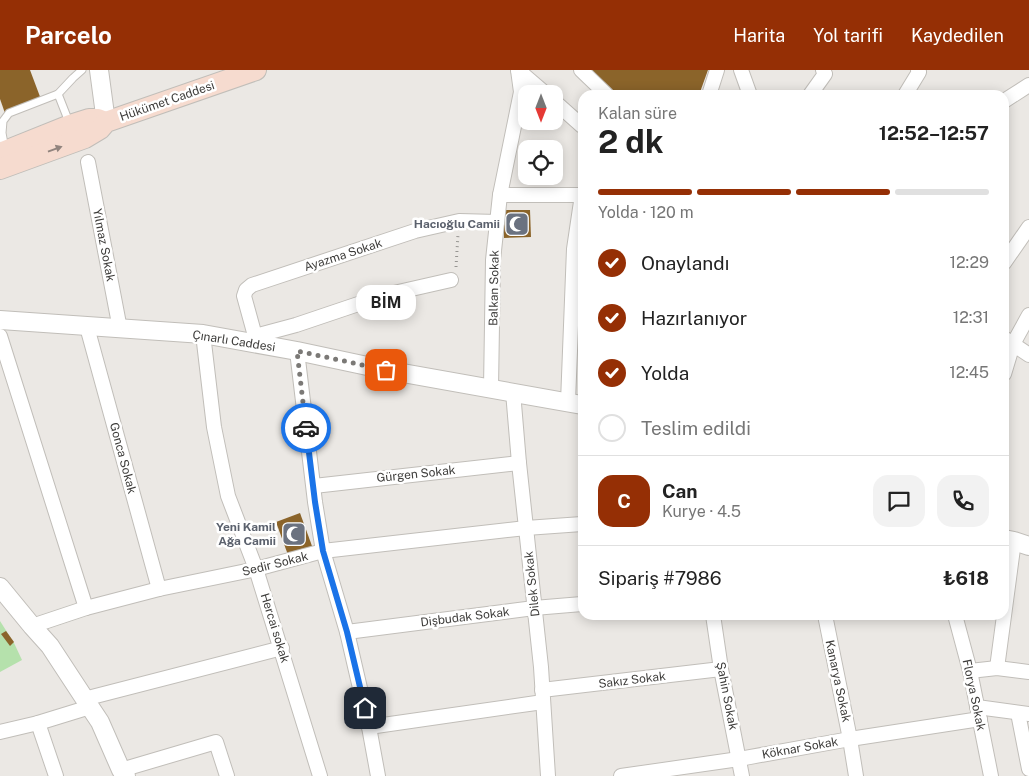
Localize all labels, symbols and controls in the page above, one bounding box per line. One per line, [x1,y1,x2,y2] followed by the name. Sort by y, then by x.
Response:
[25,21,112,49] text: Parcelo
[733,25,785,46] text: Harita
[813,25,883,46] text: Yol tarifi
[911,25,1004,46] text: Kaydedilen
[118,78,216,124] street label: Hükümet Caddesi
[518,85,562,130] north arrow
[518,85,563,185] map controls
[598,104,677,123] text: Kalan süre
[879,122,989,144] text: 12:52–12:57
[598,123,663,160] text: 2 dk
[518,140,563,185] button: locate
[48,145,63,152] one-way arrow
[598,203,694,222] text: Yolda · 120 m
[90,207,118,283] street label: Yılmaz Sokak
[504,211,530,237] mosque icon: Hacıoğlu Camii
[414,217,500,231] place label: Hacıoğlu Camii
[302,236,384,274] street label: Ayazma Sokak
[598,249,626,277] icon: check
[486,250,502,326] street label: Balkan Sokak
[641,252,729,274] text: Onaylandı
[949,253,989,272] text: 12:29
[356,285,416,320] callout: BİM
[371,293,401,312] text: BİM
[598,304,626,332] icon: check
[641,307,747,329] text: Hazırlanıyor
[953,308,989,327] text: 12:31
[192,328,277,354] street label: Çınarlı Caddesi
[365,349,407,391] pin
[372,356,400,384] icon: bag
[598,359,626,387] icon: check
[641,362,689,384] text: Yolda
[949,363,989,382] text: 12:45
[281,403,331,453] courier
[292,414,320,442] icon: car
[641,417,751,439] text: Teslim edildi
[107,421,139,495] street label: Gonca Sokak
[376,463,456,485] street label: Gürgen Sokak
[873,475,925,527] button: chat
[937,475,989,527] button: phone
[662,480,697,502] text: Can
[617,490,631,512] text: C
[662,502,741,521] text: Kurye · 4.5
[216,520,276,548] place label: Yeni Kamil Ağa Camii
[281,521,307,547] mosque icon: Yeni Kamil Ağa Camii
[241,549,310,579] street label: Sedir Sokak
[522,550,542,617] street label: Dilek Sokak
[598,567,722,589] text: Sipariş #7986
[943,567,989,589] text: ₺618
[258,591,292,665] street label: Hercai sokak
[420,605,511,629] street label: Dişbudak Sokak
[822,639,854,724] street label: Kanarya Sokak
[960,658,988,732] street label: Florya Sokak
[714,661,741,732] street label: Şahin Sokak
[598,669,667,691] street label: Sakız Sokak
[344,687,386,729] pin
[351,694,379,722] icon: home
[761,734,840,762] street label: Köknar Sokak

